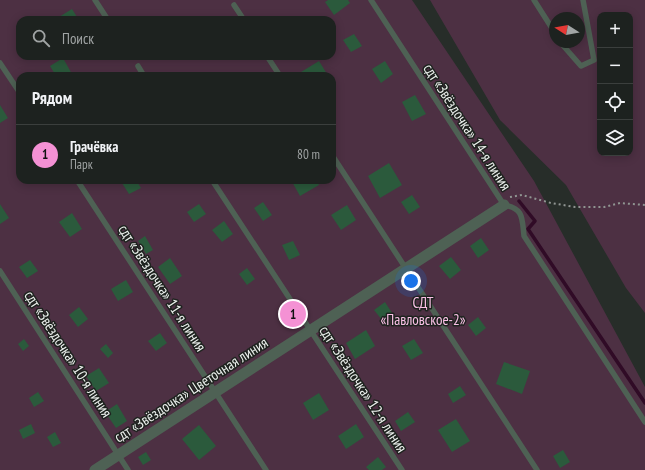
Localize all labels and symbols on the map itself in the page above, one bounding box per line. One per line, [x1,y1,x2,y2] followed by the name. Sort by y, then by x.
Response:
[549,12,585,48] north arrow
[419,60,516,194] street label: сдт «Звёздочка» 14-я линия
[114,221,211,355] street label: сдт «Звёздочка» 11-я линия
[401,271,421,291] your location
[20,287,117,421] street label: сдт «Звёздочка» 10-я линия
[381,293,466,329] park label: СДТ «Павловское-2»
[280,299,306,329] pin: 1
[315,322,412,456] street label: сдт «Звёздочка» 12-я линия
[110,333,271,446] street label: сдт «Звёздочка» Цветочная линия

